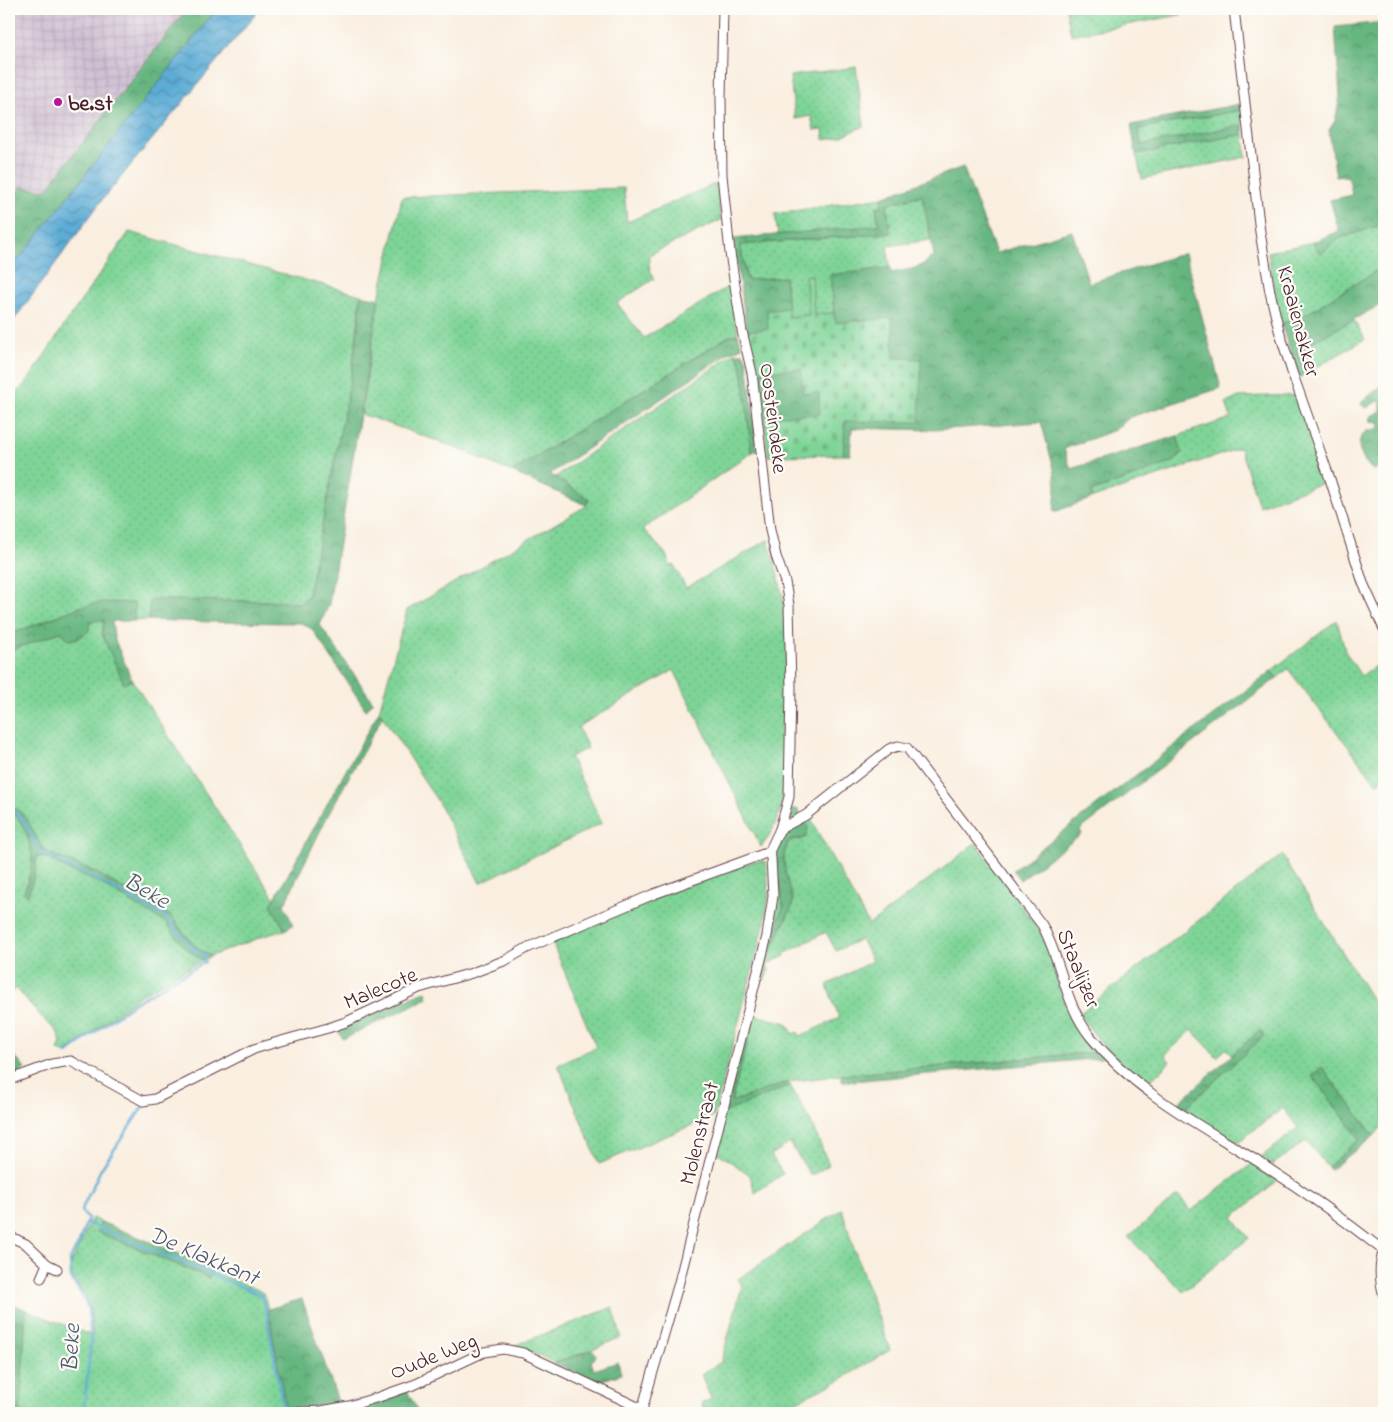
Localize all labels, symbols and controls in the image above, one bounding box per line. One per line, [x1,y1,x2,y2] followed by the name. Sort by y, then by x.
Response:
[68,89,113,121] place label: be.st
[52,96,64,108] marker: be.st
[1267,263,1327,381] street label: Kraaienakker
[749,361,795,475] street label: Oosteindeke
[116,865,176,920] water label: Beke
[1047,925,1108,1014] street label: Staalijzer
[339,960,423,1020] street label: Malecote
[673,1078,729,1189] street label: Molenstraat
[142,1218,265,1297] water label: De Klakkant
[54,1322,91,1373] water label: Beke
[386,1326,483,1391] street label: Oude Weg

